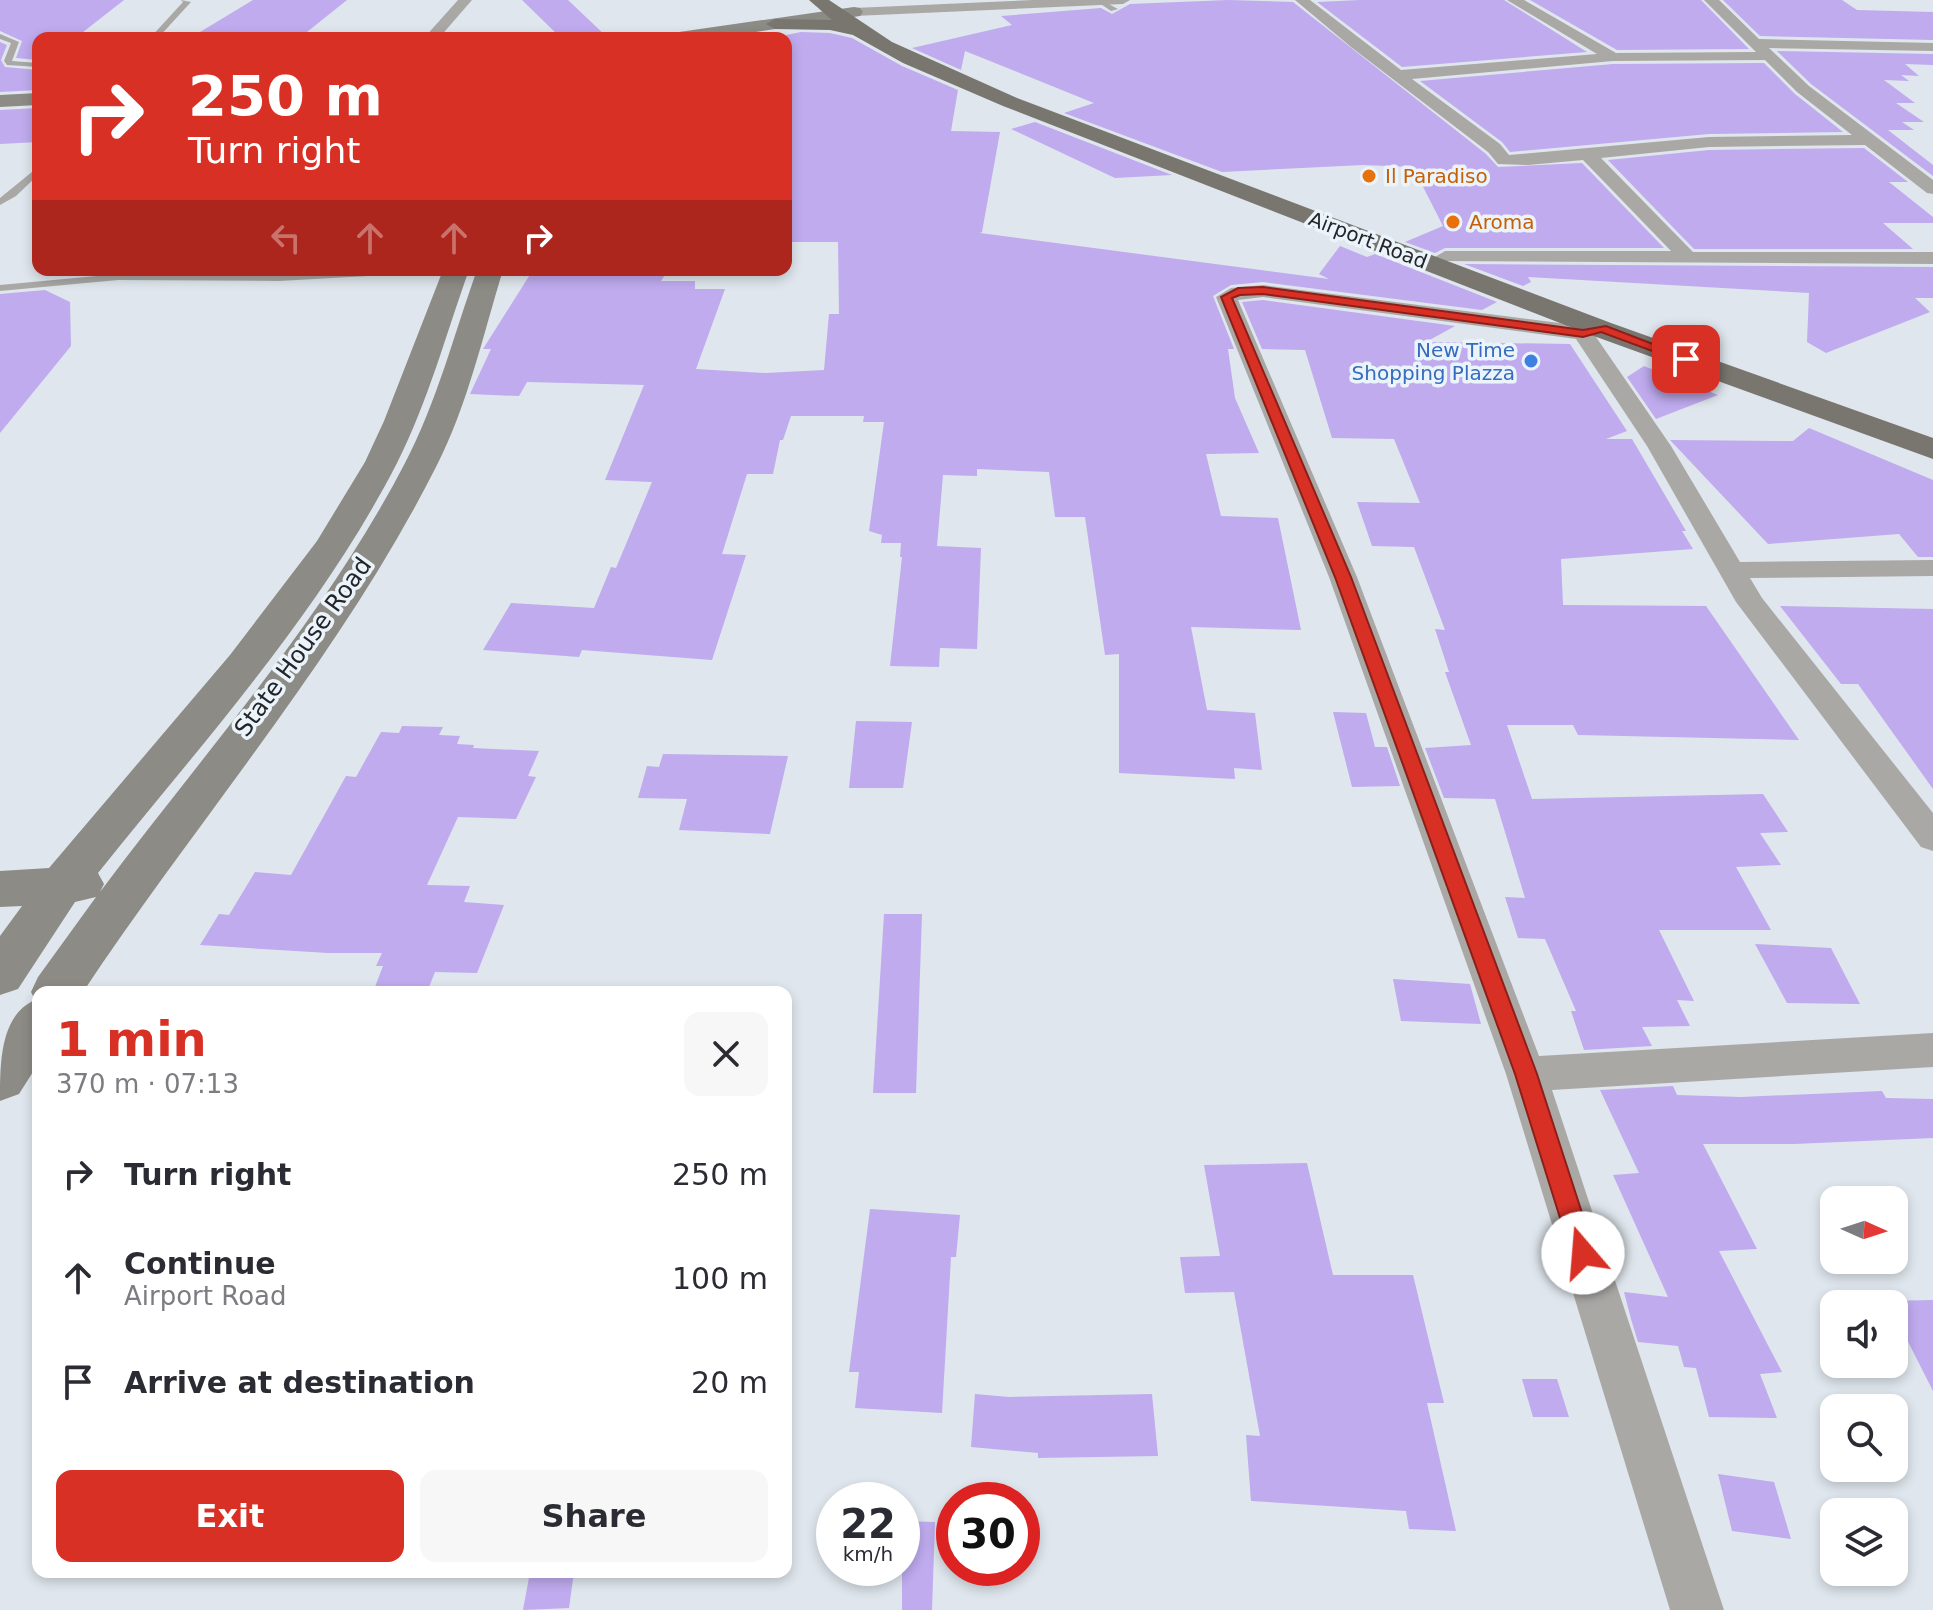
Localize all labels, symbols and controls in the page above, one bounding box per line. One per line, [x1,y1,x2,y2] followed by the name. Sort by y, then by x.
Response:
[188,63,383,128] text: 250 m
[56,64,160,168] icon: right
[188,130,360,171] text: Turn right
[1385,164,1488,188] place label: Il Paradiso
[1360,167,1378,185] marker: Il Paradiso
[1305,206,1431,274] street label: Airport Road
[1469,210,1534,234] place label: Aroma
[1444,213,1462,231] marker: Aroma
[264,216,308,260] icon: left
[348,216,392,260] icon: ahead
[432,216,476,260] icon: ahead
[516,216,560,260] icon: right
[1652,325,1720,393] pin
[1664,337,1708,381] icon: arrive
[1352,338,1515,385] place label: New Time Shopping Plazza
[1522,352,1540,370] marker: New Time Shopping Plazza
[229,552,377,742] street label: State House Road
[56,1011,207,1067] text: 1 min
[684,1012,768,1096] button: close
[56,1069,239,1099] text: 370 m · 07:13
[56,1152,100,1196] icon: right
[124,1157,291,1192] text: Turn right
[672,1157,768,1192] text: 250 m
[1820,1186,1908,1274] north arrow
[1820,1186,1908,1586] map controls
[1541,1211,1625,1295] position arrow
[124,1246,276,1281] text: Continue
[56,1256,100,1300] icon: ahead
[672,1261,768,1296] text: 100 m
[124,1281,287,1311] text: Airport Road
[1820,1290,1908,1378] button: sound
[56,1360,100,1404] icon: arrive
[124,1365,475,1400] text: Arrive at destination
[691,1365,768,1400] text: 20 m
[1820,1394,1908,1482] button: search
[56,1470,404,1562] button: Exit
[420,1470,768,1562] button: Share
[936,1482,1040,1586] speed limit sign: 30
[1820,1498,1908,1586] button: layers
[840,1501,896,1547] text: 22
[843,1542,893,1566] text: km/h

